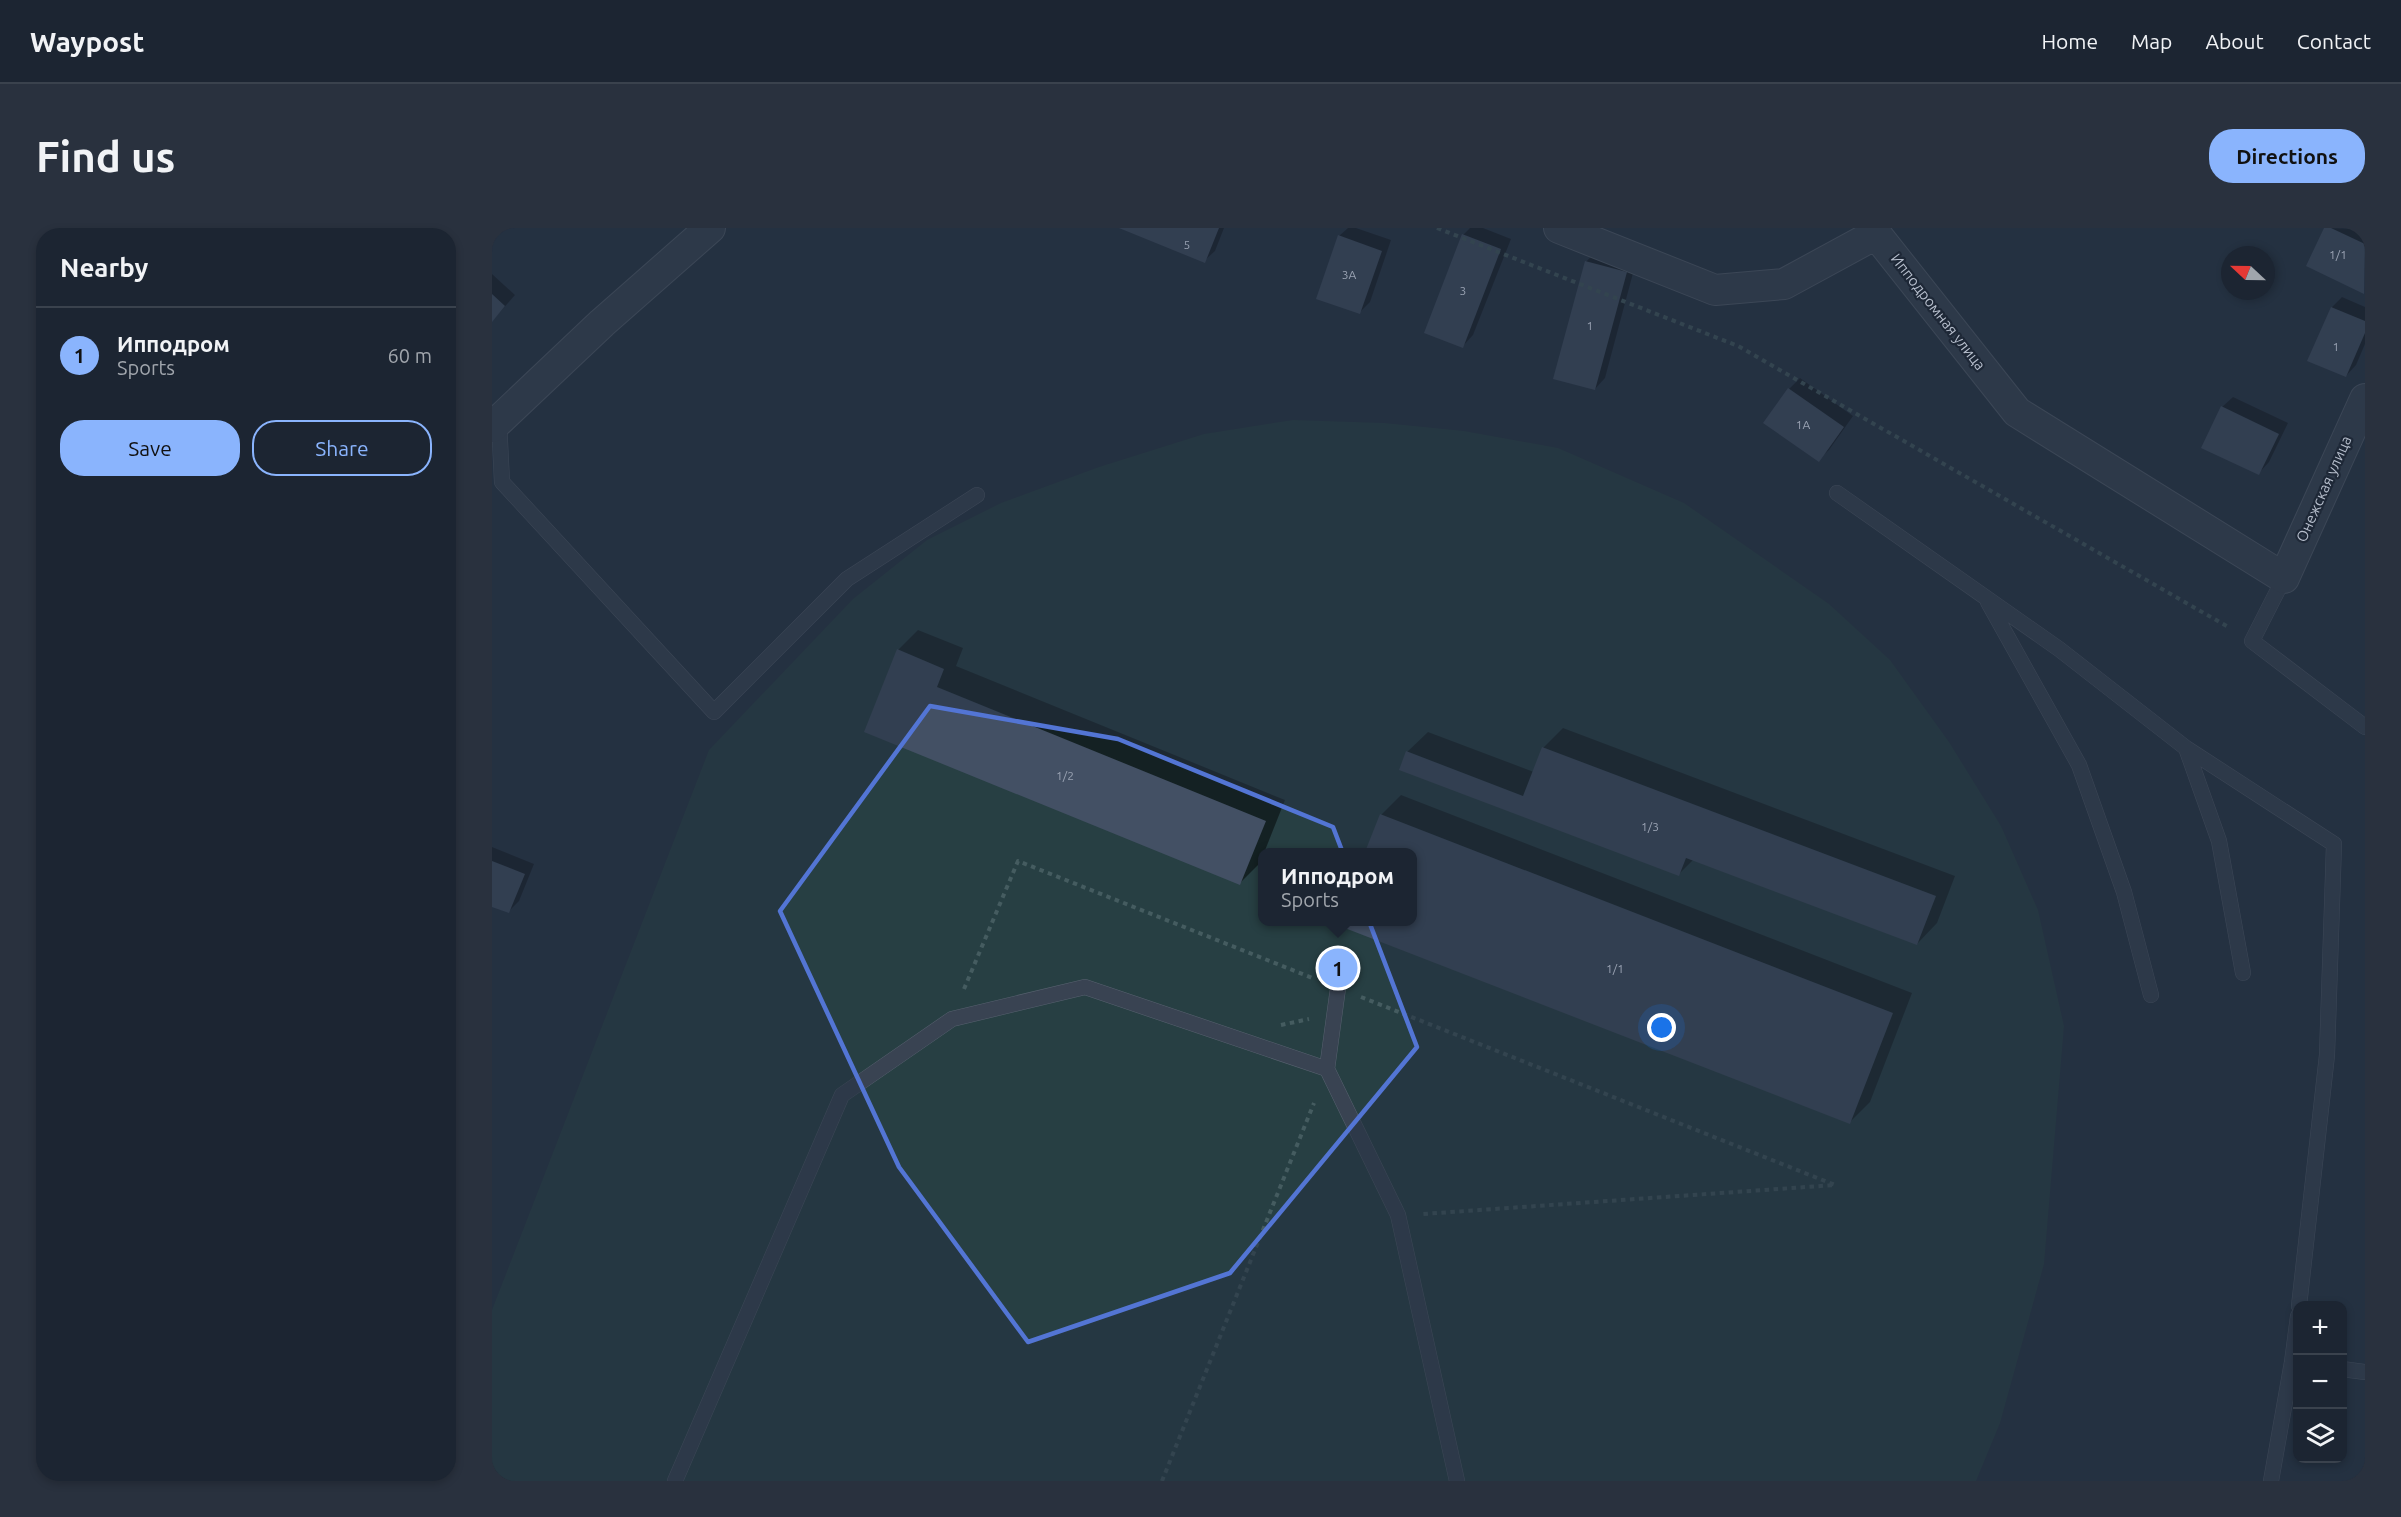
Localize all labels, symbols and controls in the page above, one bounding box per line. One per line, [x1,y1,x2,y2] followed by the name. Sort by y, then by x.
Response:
[30,26,144,57] text: Waypost
[2041,29,2098,53] text: Home
[2131,29,2172,53] text: Map
[2205,29,2264,53] text: About
[2297,29,2371,53] text: Contact
[2209,129,2365,183] button: Directions
[36,133,175,180] text: Find us
[1184,238,1190,251] house number: 5
[2221,246,2275,300] north arrow
[2329,248,2347,261] house number: 1/1
[1888,250,1989,373] street label: Ипподромная улица
[60,253,148,282] text: Nearby
[1342,268,1356,281] house number: 3А
[1460,284,1466,297] house number: 3
[1587,319,1593,332] house number: 1
[117,331,230,356] text: Ипподром
[2333,340,2339,353] house number: 1
[74,344,85,367] text: 1
[388,344,432,367] text: 60 m
[117,356,175,379] text: Sports
[1796,418,1810,431] house number: 1А
[60,420,240,476] button: Save
[252,420,432,476] button: Share
[2292,433,2355,545] street label: Онежская улица
[1056,769,1074,782] house number: 1/2
[1641,820,1659,833] house number: 1/3
[1258,848,1417,926] popup
[1281,863,1394,888] text: Ипподром
[1281,888,1339,911] text: Sports
[1318,946,1358,990] pin: 1
[1606,962,1624,975] house number: 1/1
[1647,1013,1676,1042] your location
[2293,1301,2347,1463] map controls
[2293,1301,2347,1355] button: +
[2293,1355,2347,1409] button: −
[2293,1409,2347,1463] button: layers

